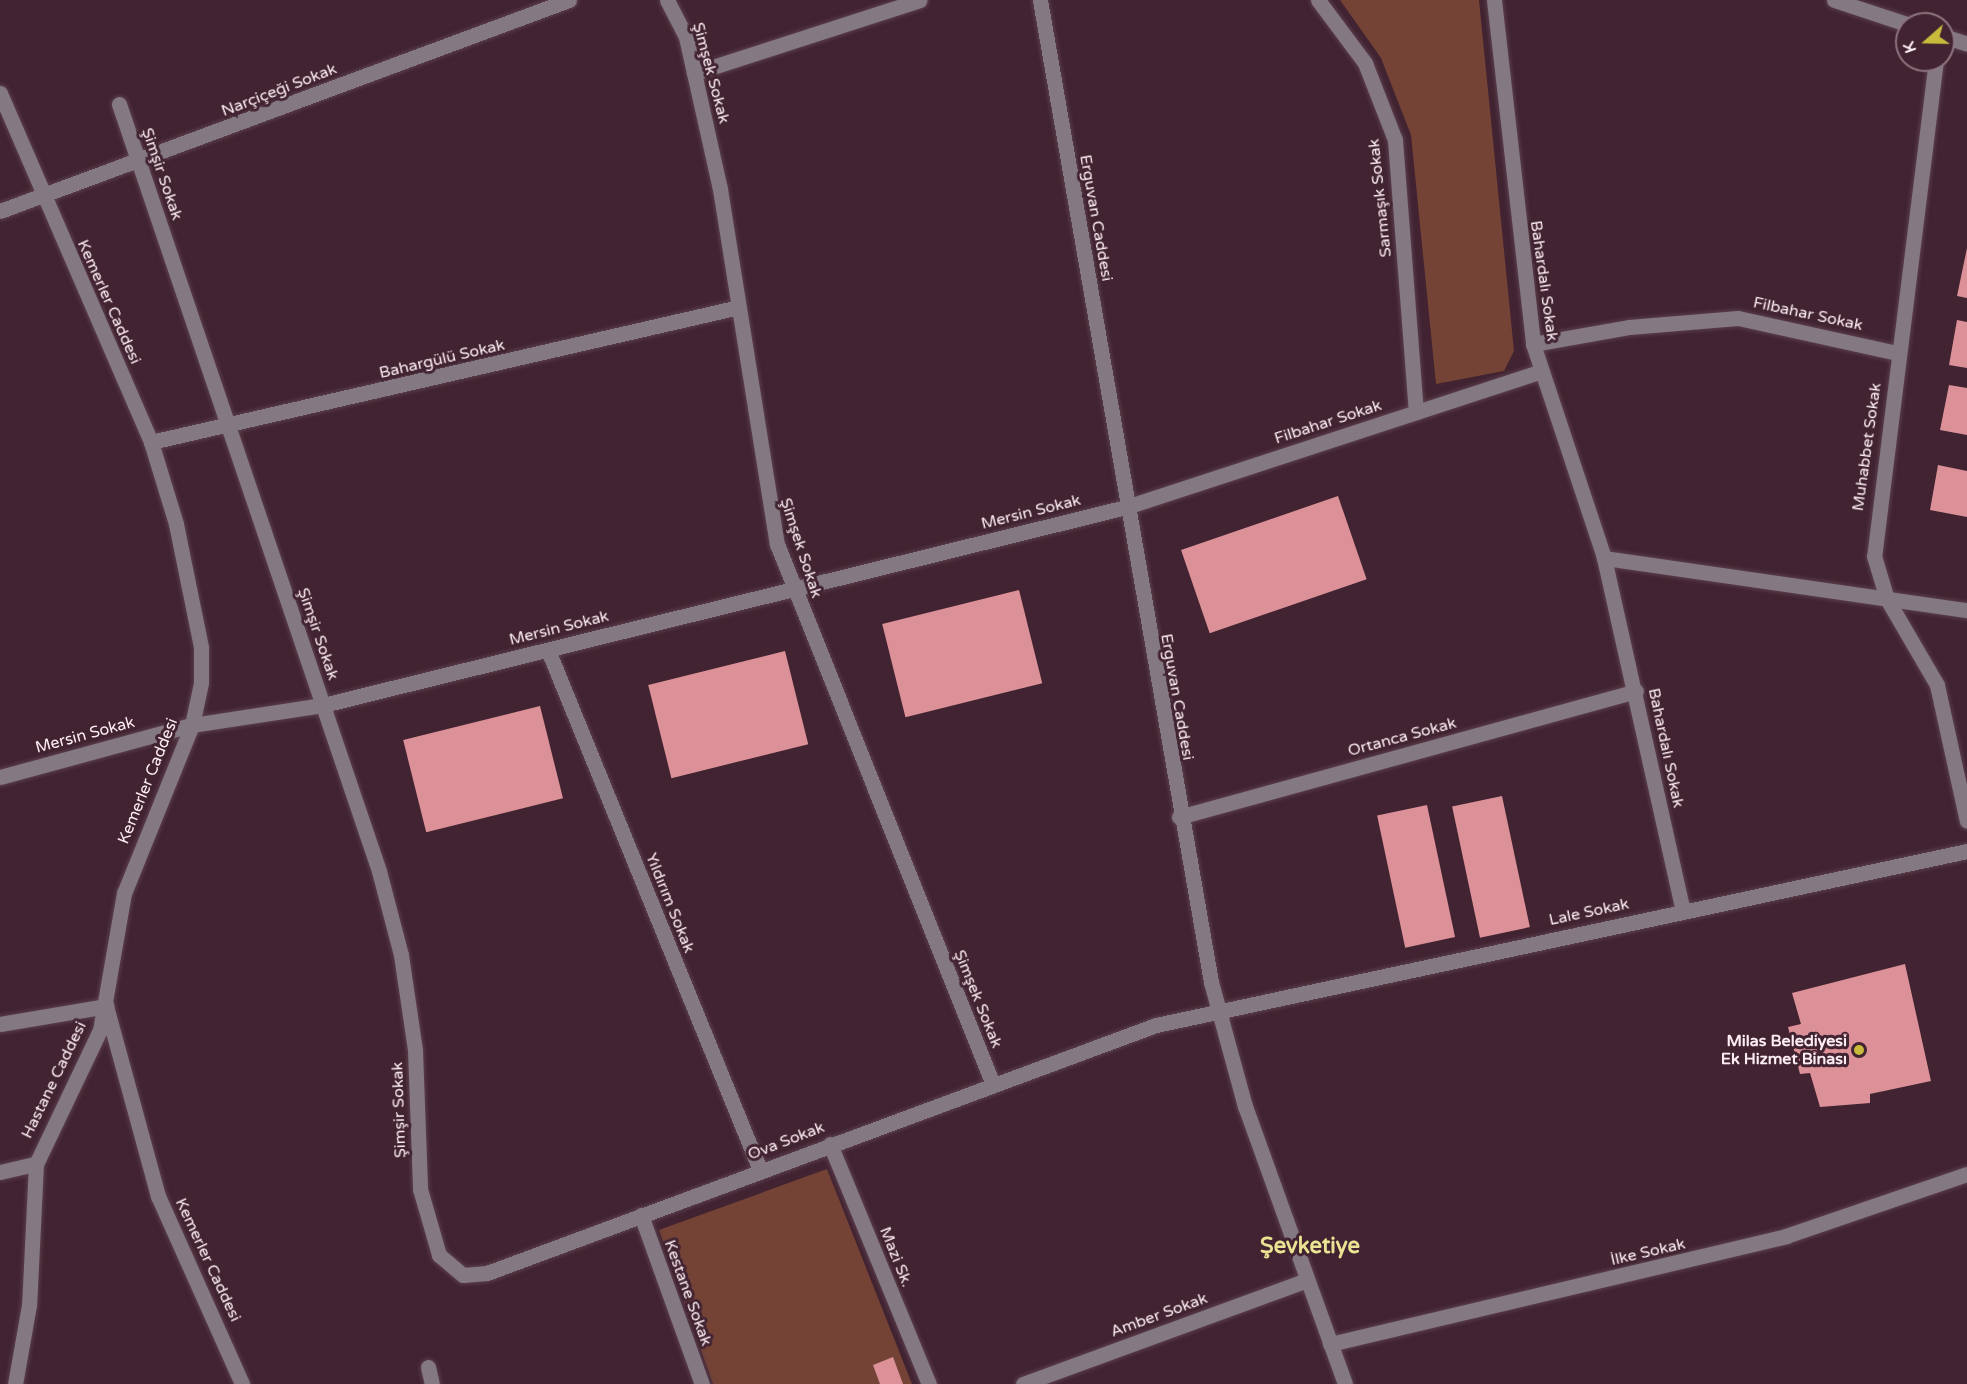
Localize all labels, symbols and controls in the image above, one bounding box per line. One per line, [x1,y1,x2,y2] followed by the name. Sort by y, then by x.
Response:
[1895,12,1955,72] north arrow
[688,20,734,126] street label: Şimşek Sokak
[1899,39,1921,56] text: K
[219,59,339,121] street label: Narçiçeği Sokak
[137,125,187,223] street label: Şimşir Sokak
[1364,138,1396,258] street label: Sarmaşık Sokak
[1075,153,1117,283] street label: Erguvan Caddesi
[1526,219,1562,343] street label: Bahardalı Sokak
[73,237,145,367] street label: Kemerler Caddesi
[1751,293,1865,335] street label: Filbahar Sokak
[377,335,507,383] street label: Bahargülü Sokak
[1849,382,1885,512] street label: Muhabbet Sokak
[1272,396,1384,448] street label: Filbahar Sokak
[979,490,1083,534] street label: Mersin Sokak
[776,496,826,600] street label: Şimşek Sokak
[293,585,343,683] street label: Şimşir Sokak
[507,606,611,650] street label: Mersin Sokak
[1156,632,1198,762] street label: Erguvan Caddesi
[1644,686,1688,810] street label: Bahardalı Sokak
[33,713,137,757] street label: Mersin Sokak
[1346,713,1458,761] street label: Ortanca Sokak
[114,715,182,847] street label: Kemerler Caddesi
[641,850,699,956] street label: Yıldırım Sokak
[1547,894,1631,930] street label: Lale Sokak
[950,947,1006,1051] street label: Şimşek Sokak
[17,1018,91,1142] street label: Hastane Caddesi
[1721,1031,1847,1069] place label: Milas Belediyesi Ek Hizmet Binası
[1852,1043,1866,1057] marker: Milas Belediyesi Ek Hizmet Binası
[388,1062,410,1158] street label: Şimşir Sokak
[745,1118,827,1164] street label: Ova Sokak
[171,1195,245,1325] street label: Kemerler Caddesi
[875,1224,917,1290] street label: Mazi Sk.
[1260,1234,1360,1260] district label: Şevketiye
[1609,1234,1687,1270] street label: İlke Sokak
[660,1237,716,1349] street label: Kestane Sokak
[1108,1289,1210,1341] street label: Amber Sokak

